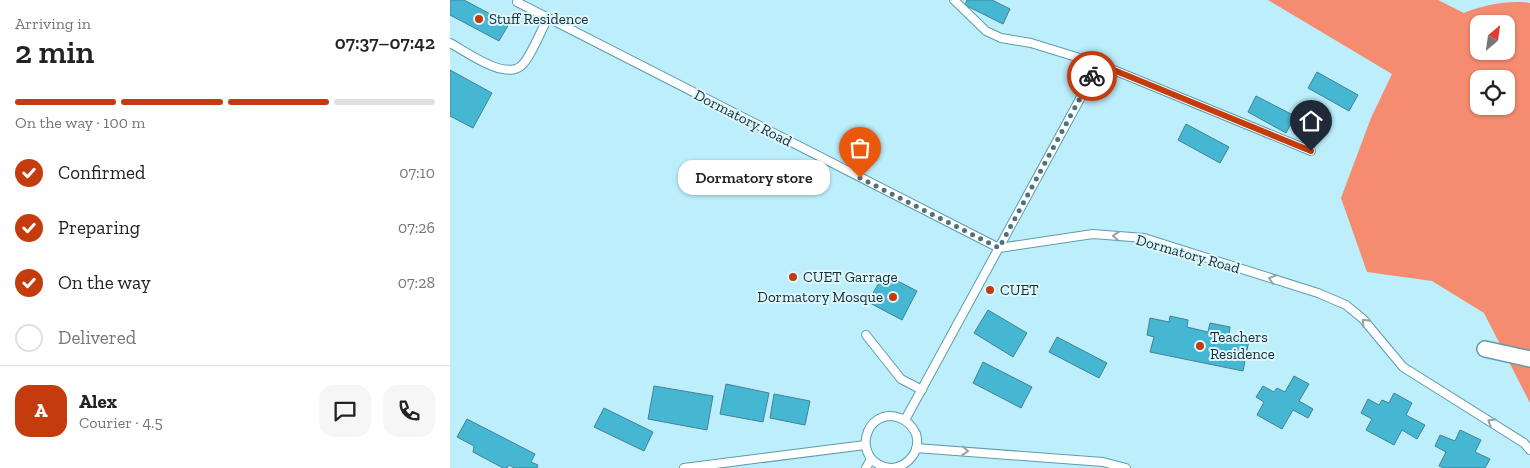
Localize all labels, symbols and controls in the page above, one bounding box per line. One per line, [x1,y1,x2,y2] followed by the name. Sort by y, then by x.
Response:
[489,10,588,28] place label: Stuff Residence
[473,13,485,25] marker: Stuff Residence
[15,14,91,33] text: Arriving in
[1470,15,1515,60] north arrow
[1470,15,1515,115] map controls
[335,31,435,54] text: 07:37–07:42
[15,33,94,71] text: 2 min
[1067,51,1117,101] courier
[1078,62,1106,90] icon: bike
[1470,70,1515,115] button: locate
[691,86,796,151] street label: Dormatory Road
[1290,100,1332,151] pin
[1297,107,1325,135] icon: home
[15,113,145,132] text: On the way · 100 m
[839,127,881,178] pin
[846,134,874,162] icon: bag
[15,159,43,187] icon: check
[678,160,830,196] callout: Dormatory store
[58,161,145,184] text: Confirmed
[399,163,435,182] text: 07:10
[695,168,813,187] text: Dormatory store
[15,214,43,242] icon: check
[58,216,140,239] text: Preparing
[398,218,435,237] text: 07:26
[1111,231,1119,242] one-way arrow
[1134,231,1243,278] street label: Dormatory Road
[803,268,897,286] place label: CUET Garrage
[15,269,43,297] icon: check
[58,271,151,294] text: On the way
[787,271,799,283] marker: CUET Garrage
[398,273,435,292] text: 07:28
[1268,274,1276,284] one-way arrow
[1000,281,1039,299] place label: CUET
[984,284,996,296] marker: CUET
[757,288,883,306] place label: Dormatory Mosque
[887,291,899,303] marker: Dormatory Mosque
[1362,319,1371,328] one-way arrow
[58,326,136,349] text: Delivered
[1210,328,1275,363] place label: Teachers Residence
[1194,340,1206,352] marker: Teachers Residence
[319,385,371,437] button: chat
[383,385,435,437] button: phone
[79,390,117,413] text: Alex
[34,399,48,422] text: A
[79,413,163,432] text: Courier · 4.5
[1487,419,1496,428] one-way arrow
[961,446,969,457] one-way arrow

